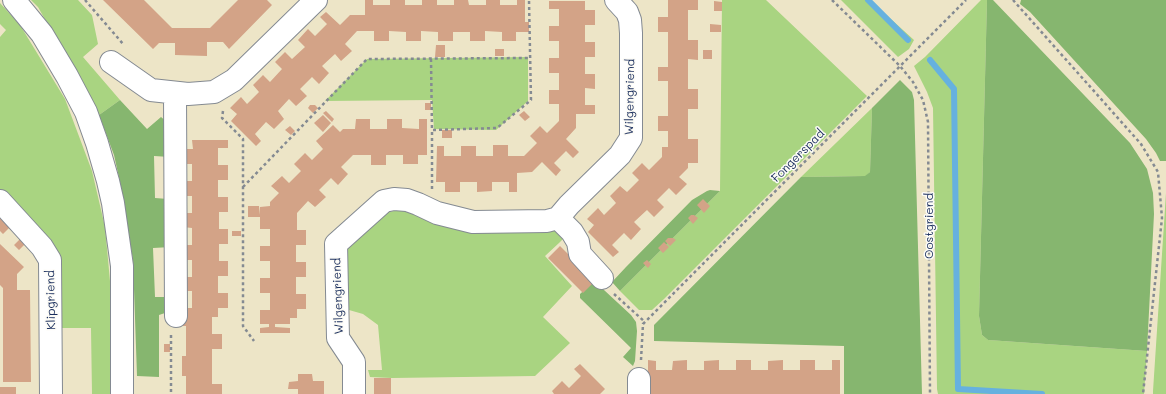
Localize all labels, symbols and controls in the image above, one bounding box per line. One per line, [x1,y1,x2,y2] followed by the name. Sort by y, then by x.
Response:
[622,59,638,135] street label: Wilgengriend
[768,126,828,186] street label: Fongerspad
[922,193,936,259] street label: Oostgriend
[329,257,347,335] street label: Wilgengriend
[43,270,59,330] street label: Klipgriend

